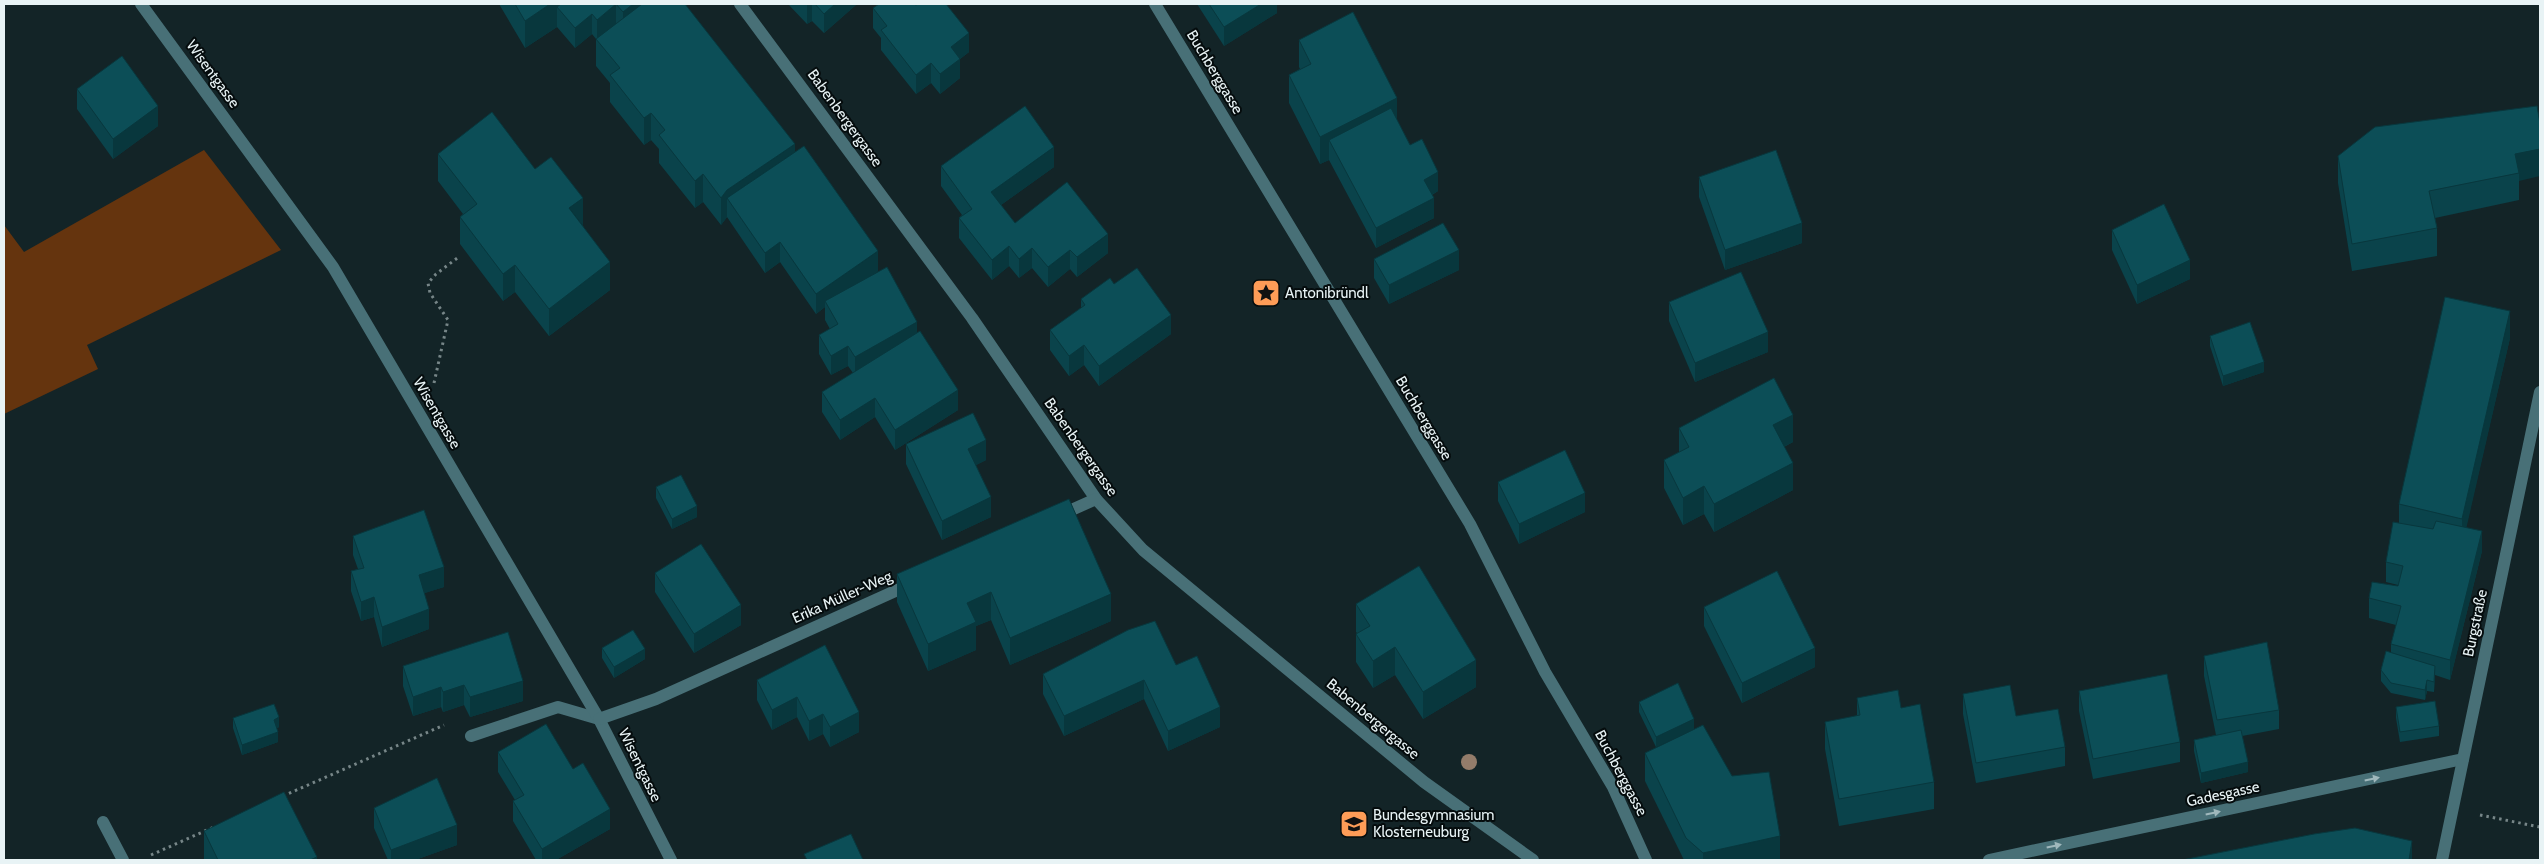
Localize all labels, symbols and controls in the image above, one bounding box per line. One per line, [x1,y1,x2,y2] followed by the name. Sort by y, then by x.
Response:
[1183,27,1247,117] street label: Buchberggasse
[182,37,244,112] street label: Wisentgasse
[804,66,886,170] street label: Babenbergergasse
[1251,278,1281,308] place icon: Antonibründl
[1285,284,1369,302] place label: Antonibründl
[1392,373,1456,463] street label: Buchberggasse
[409,374,465,452] street label: Wisentgasse
[1040,394,1122,500] street label: Babenbergergasse
[789,567,895,627] street label: Erika Müller-Weg
[2459,587,2491,658] street label: Burgstraße
[1323,675,1423,763] street label: Babenbergergasse
[615,725,666,805] street label: Wisentgasse
[1591,727,1651,819] street label: Buchberggasse
[2364,775,2380,783] one-way arrow
[2185,777,2262,811] street label: Gadesgasse
[1373,806,1495,841] place label: Bundesgymnasium Klosterneuburg
[2205,808,2221,816] one-way arrow
[1339,809,1369,839] school or university icon: Bundesgymnasium Klosterneuburg
[2047,842,2063,850] one-way arrow

